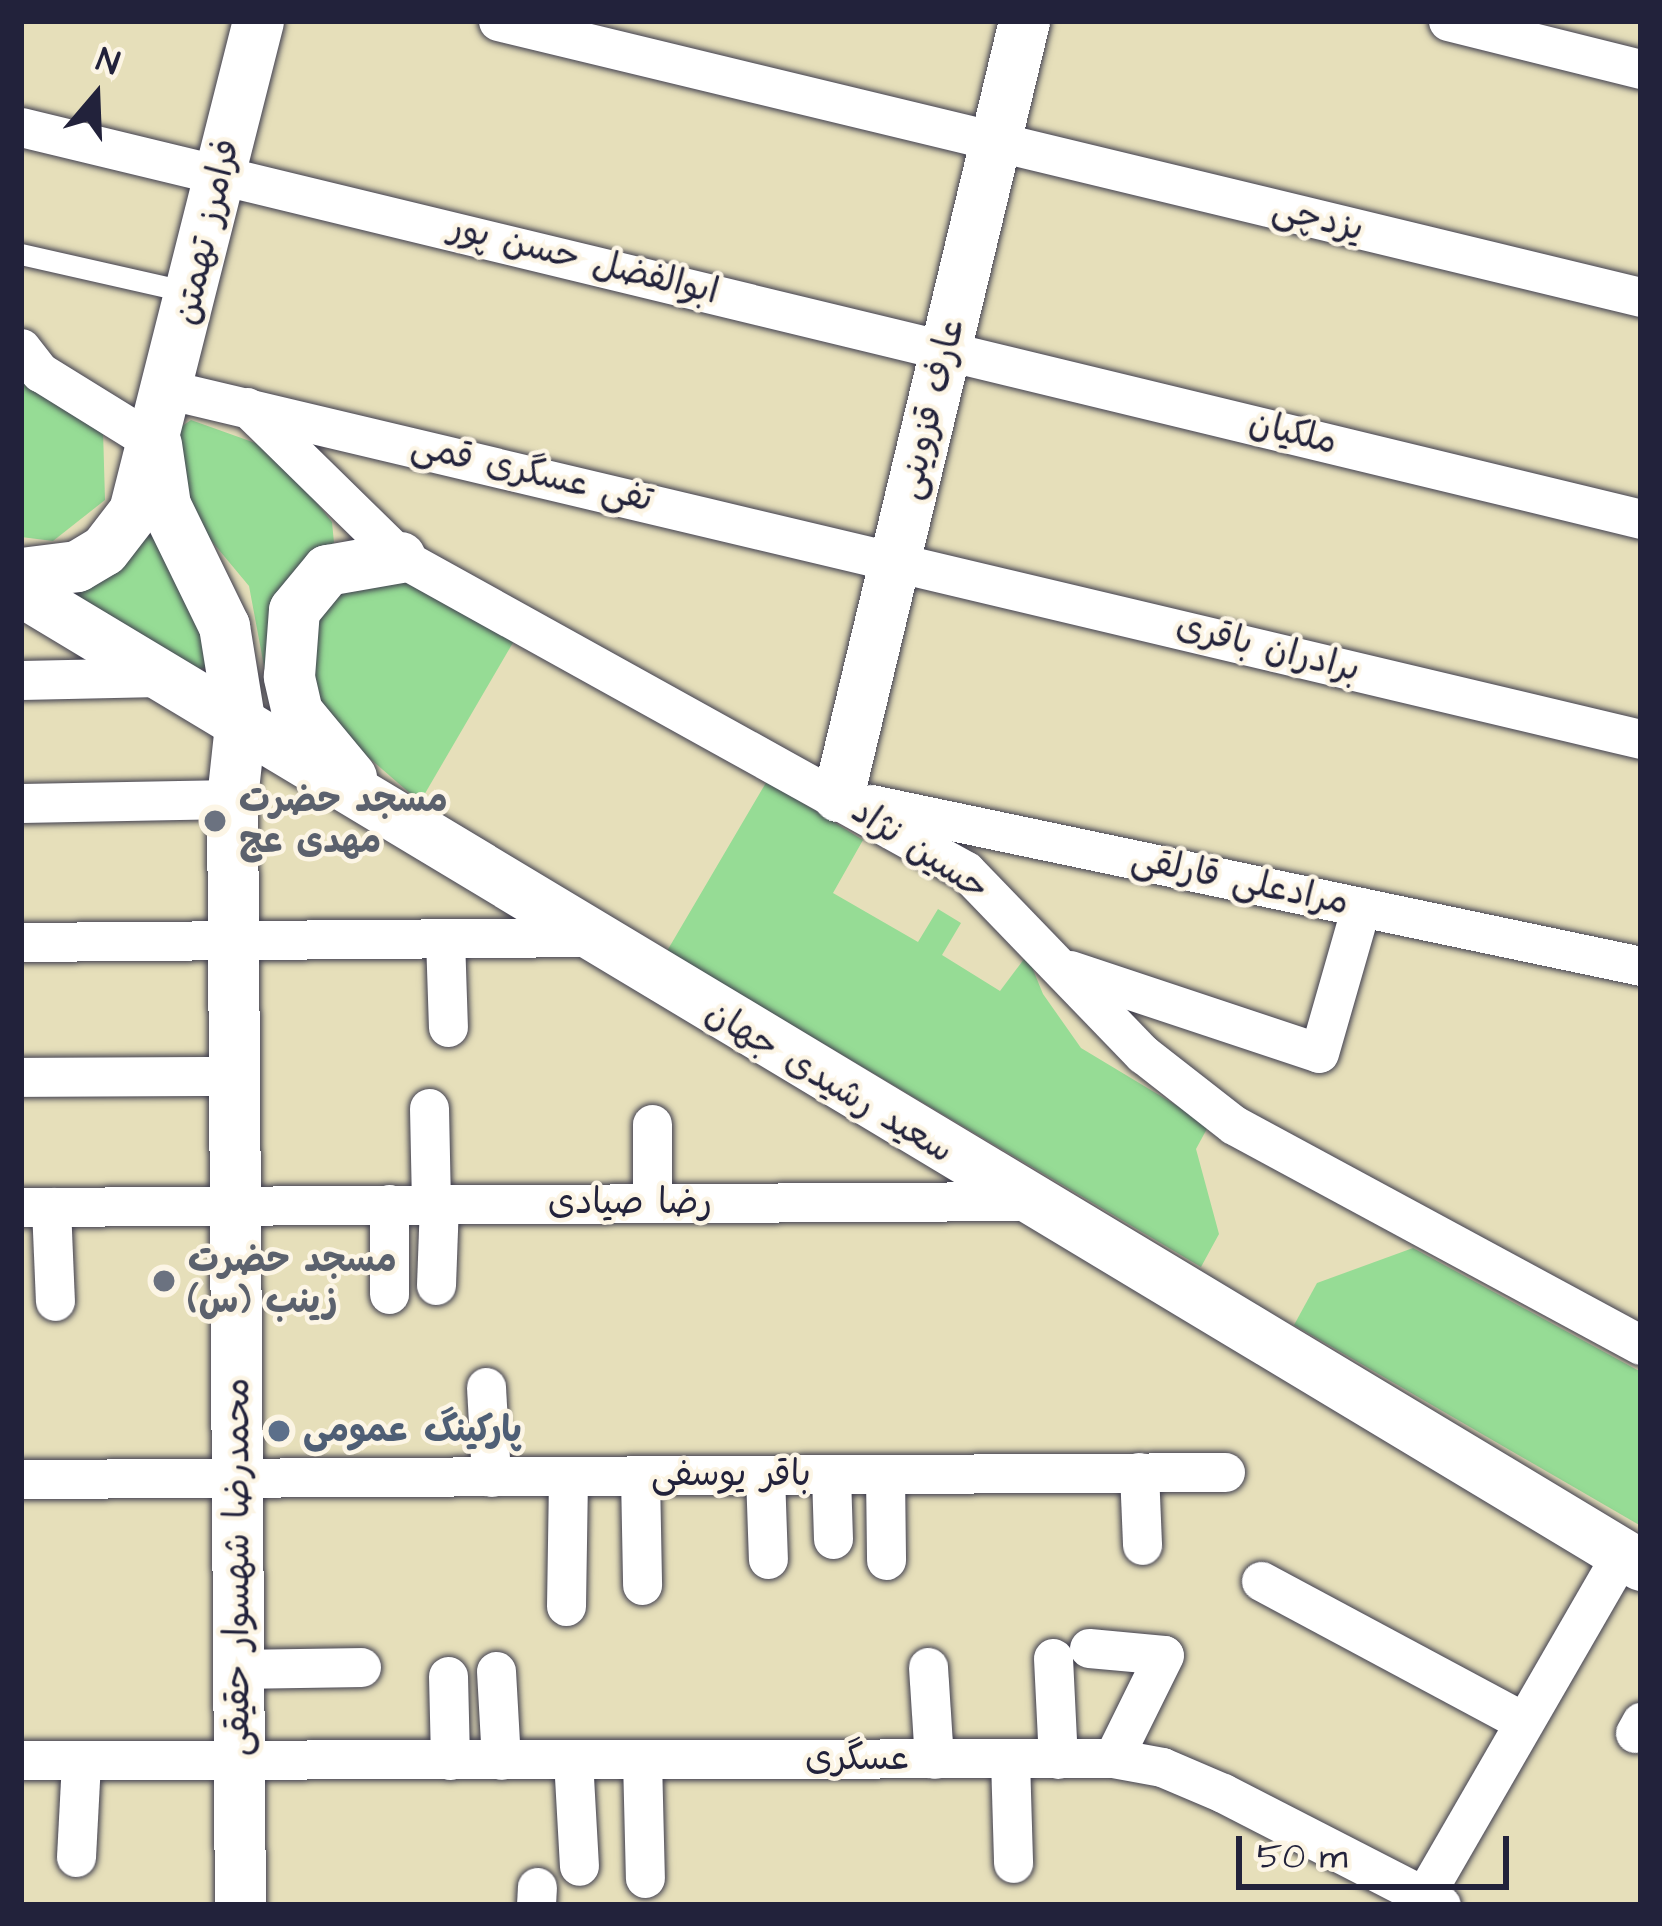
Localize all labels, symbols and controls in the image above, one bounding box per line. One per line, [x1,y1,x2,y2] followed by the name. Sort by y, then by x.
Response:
[36,36,156,156] north arrow
[90,37,125,87] text: N
[165,135,249,329] street label: فرامرز تهمتن
[1268,187,1368,251] street label: یزدچی
[445,206,723,314] street label: ابوالفضل حسن پور
[888,314,974,504] street label: عارف قزوینی
[1245,401,1341,465] street label: ملکیان
[407,424,657,522] street label: تفی عسگری قمی
[1172,604,1364,692] street label: برادران باقری
[239,778,448,863] place label: مسجد حضرت مهدی عج
[843,790,997,910] street label: حسین نژاد
[202,808,228,834] marker: مسجد حضرت مهدی عج
[1127,837,1353,925] street label: مرادعلی قارلقی
[697,991,961,1173] street label: سعید رشیدی جهان
[548,1181,712,1225] street label: رضا صیادی
[188,1238,397,1323] place label: مسجد حضرت زینب (س)
[151,1268,177,1294] marker: مسجد حضرت زینب (س)
[216,1378,260,1756] street label: محمدرضا شهسوار حقیقی
[303,1409,522,1453] place label: پارکینگ عمومی
[266,1418,292,1444] marker: پارکینگ عمومی
[651,1453,811,1497] street label: باقر یوسفی
[805,1737,909,1781] street label: عسگری
[1242,1812,1515,1886] scale bar
[1257,1831,1348,1882] text: 50 m

